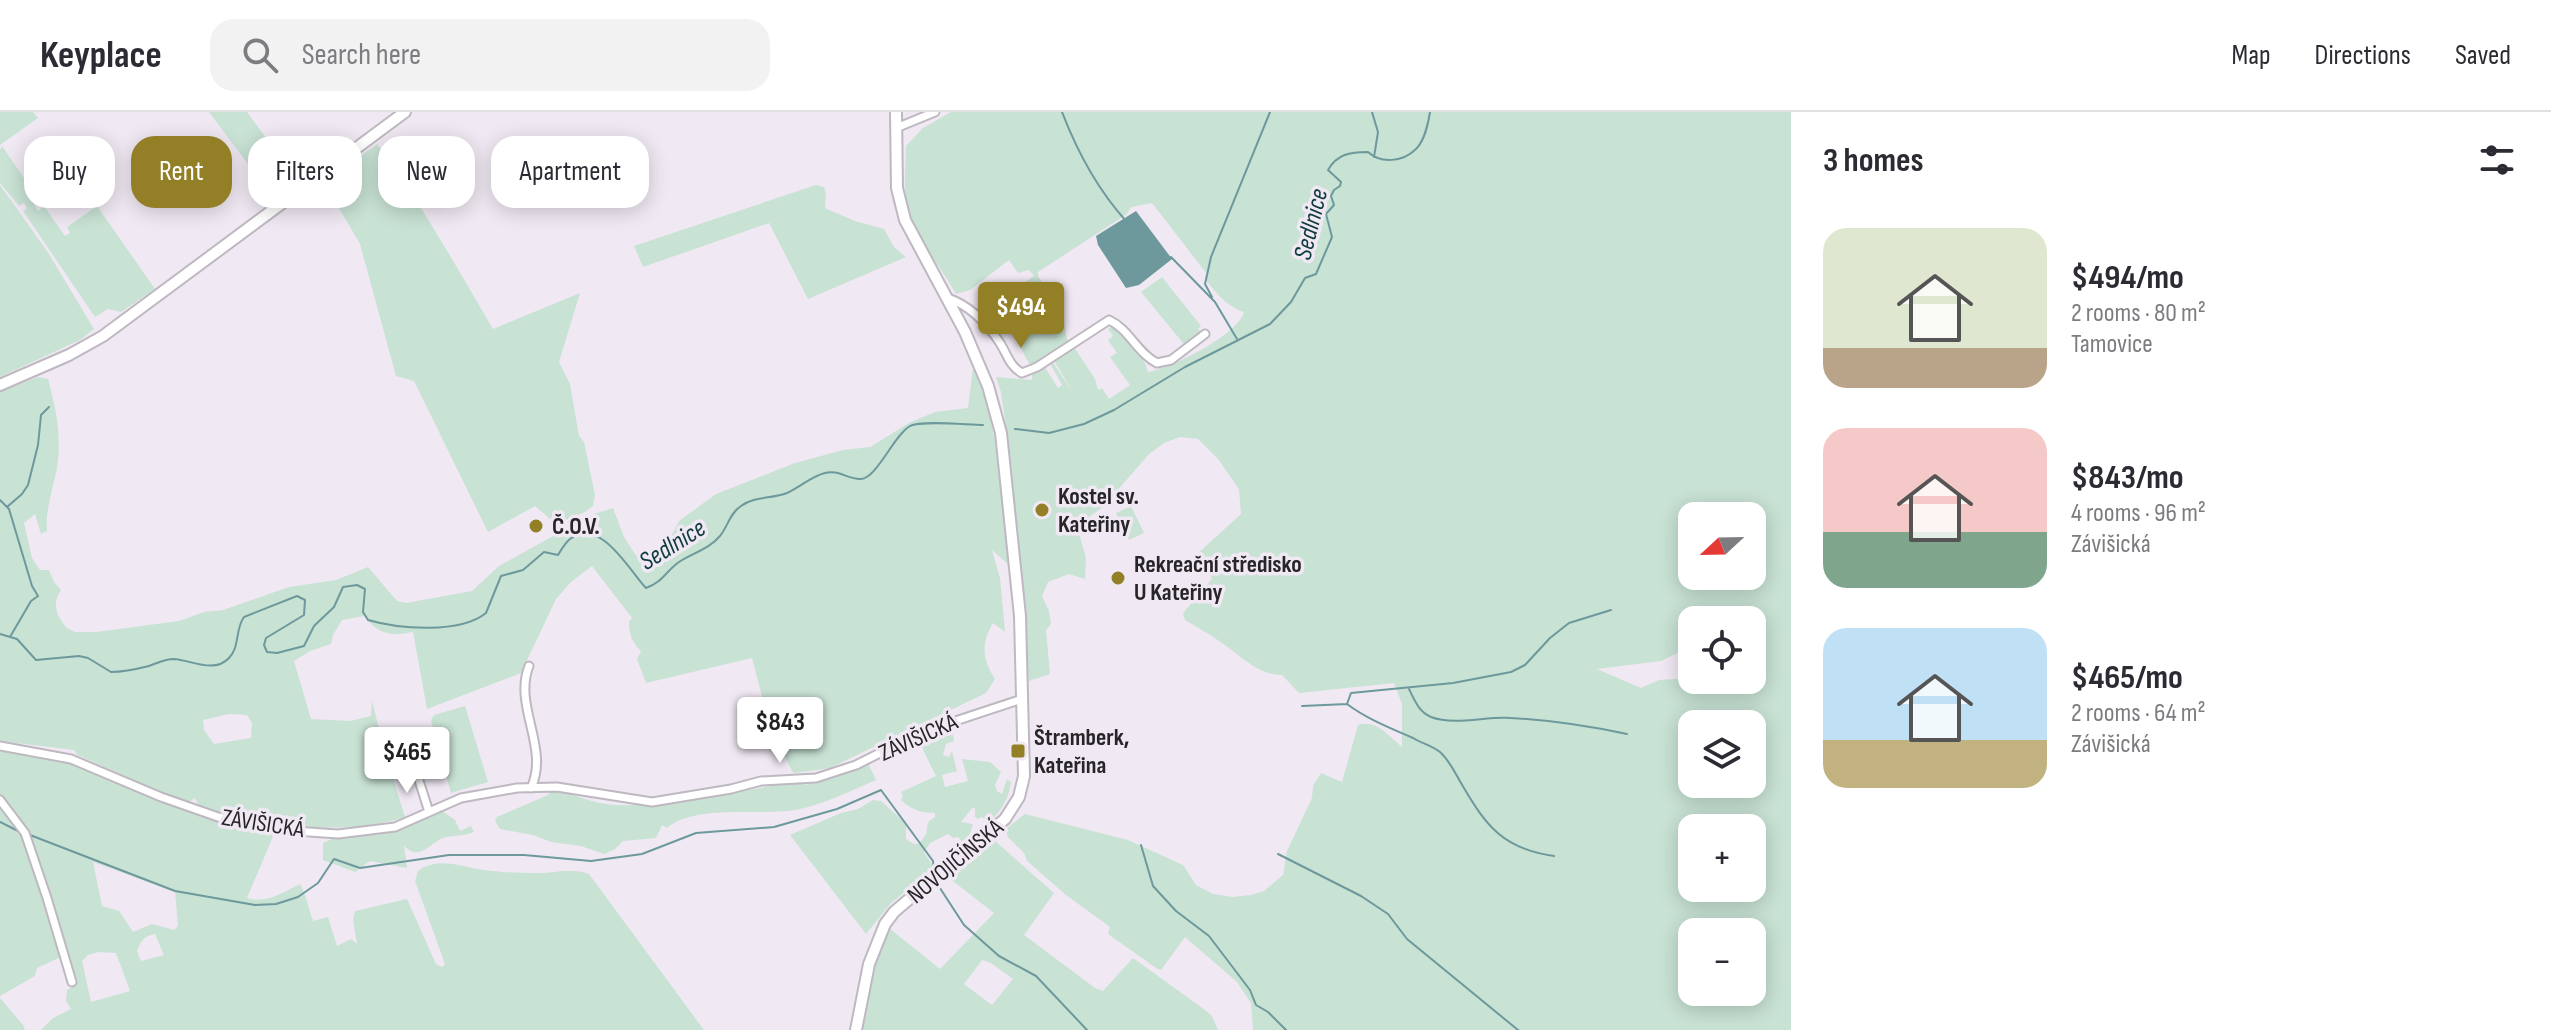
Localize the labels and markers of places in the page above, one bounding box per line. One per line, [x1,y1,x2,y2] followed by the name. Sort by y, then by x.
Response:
[974,282,1068,350] pin: $494
[1058,482,1139,539] place label: Kostel sv. Kateřiny
[1033,501,1051,519] marker: Kostel sv. Kateřiny
[552,512,600,541] place label: Č.O.V.
[527,517,545,535] marker: Č.O.V.
[1134,550,1302,607] place label: Rekreační středisko U Kateřiny
[1109,569,1127,587] marker: Rekreační středisko U Kateřiny
[733,697,827,765] pin: $843
[1034,723,1129,780] place label: Štramberk, Kateřina
[360,727,454,795] pin: $465
[1009,742,1027,760] marker: Štramberk, Kateřina

